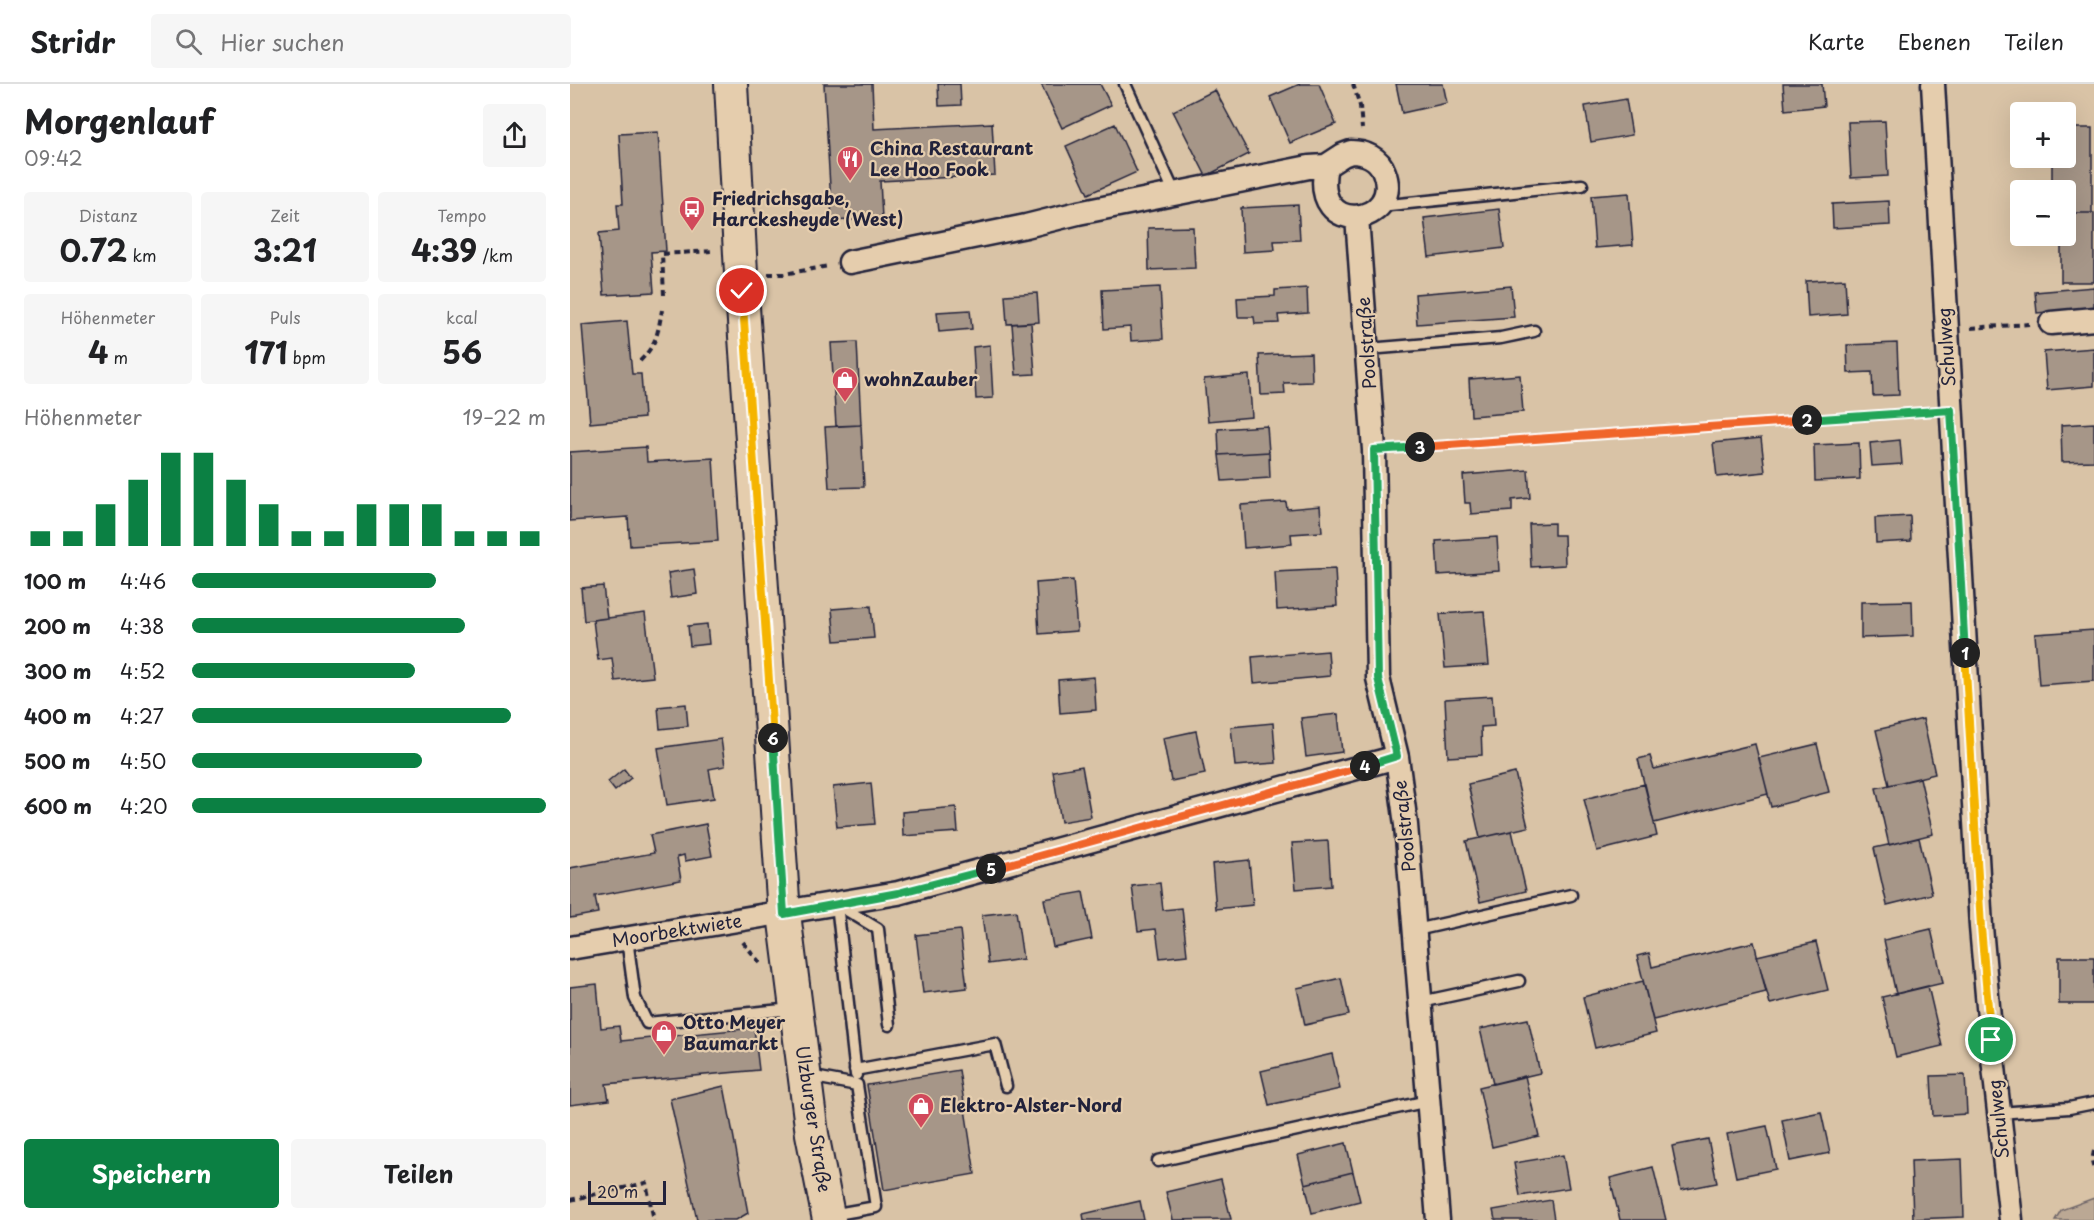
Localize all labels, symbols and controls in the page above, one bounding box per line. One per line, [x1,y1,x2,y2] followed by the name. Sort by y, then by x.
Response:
[151,14,571,68] search box
[30,20,115,63] text: Stridr
[172,25,205,58] icon: search
[220,25,345,58] text: Hier suchen
[1808,25,1865,57] text: Karte
[1898,25,1971,57] text: Ebenen
[2004,25,2064,57] text: Teilen
[24,95,214,145] text: Morgenlauf
[2010,102,2076,246] map controls
[2010,102,2076,168] button: +
[483,104,546,167] button: share
[870,134,1034,182] place label: China Restaurant Lee Hoo Fook
[24,143,83,173] text: 09:42
[835,144,865,182] restaurant icon: China Restaurant Lee Hoo Fook
[2010,180,2076,246] button: −
[712,184,904,232] place label: Friedrichsgabe, Harckesheyde (West)
[677,194,707,232] bus stop icon: Friedrichsgabe, Harckesheyde (West)
[79,203,137,227] text: Distanz
[270,203,300,227] text: Zeit
[438,203,486,227] text: Tempo
[59,227,127,272] text: 0.72
[253,227,317,272] text: 3:21
[411,227,477,272] text: 4:39
[127,243,157,267] text: km
[477,243,513,267] text: /km
[716,265,767,316] pin
[725,274,758,307] icon: check
[1349,296,1382,390] street label: Poolstraße
[61,305,155,329] text: Höhenmeter
[270,305,300,329] text: Puls
[446,305,478,329] text: kcal
[1929,306,1962,388] street label: Schulweg
[88,329,108,374] text: 4
[244,329,287,374] text: 171
[442,329,482,374] text: 56
[108,345,128,369] text: m
[287,345,326,369] text: bpm
[830,365,860,403] shop icon: wohnZauber
[864,365,978,392] place label: wohnZauber
[24,402,142,432] text: Höhenmeter
[463,402,546,432] text: 19–22 m
[1792,405,1822,435] pin: 2
[1801,408,1813,432] text: 2
[1405,432,1435,462] pin: 3
[1415,435,1425,459] text: 3
[24,566,86,596] text: 100 m
[120,566,166,596] text: 4:46
[24,611,91,641] text: 200 m
[120,611,165,641] text: 4:38
[1950,638,1980,668] pin: 1
[1961,641,1969,665] text: 1
[24,656,92,686] text: 300 m
[120,656,165,686] text: 4:52
[24,701,92,731] text: 400 m
[120,701,164,731] text: 4:27
[758,723,788,753] pin: 6
[767,726,779,750] text: 6
[24,746,91,776] text: 500 m
[120,746,166,776] text: 4:50
[1350,751,1380,781] pin: 4
[1360,754,1370,778] text: 4
[1385,779,1422,873] street label: Poolstraße
[24,791,92,821] text: 600 m
[120,791,168,821] text: 4:20
[976,854,1006,884] pin: 5
[986,857,996,881] text: 5
[610,906,744,953] street label: Moorbektwiete
[683,1008,786,1056] place label: Otto Meyer Baumarkt
[1965,1014,2016,1065] pin
[649,1018,679,1056] shop icon: Otto Meyer Baumarkt
[1974,1023,2007,1056] icon: arrive
[790,1044,839,1194] street label: Ulzburger Straße
[1980,1078,2015,1160] street label: Schulweg
[906,1091,936,1129] shop icon: Elektro-Alster-Nord
[940,1091,1122,1118] place label: Elektro-Alster-Nord
[24,1139,279,1208] button: Speichern
[291,1139,546,1208] button: Teilen
[588,1178,666,1206] scale bar
[597,1179,638,1203] text: 20 m

